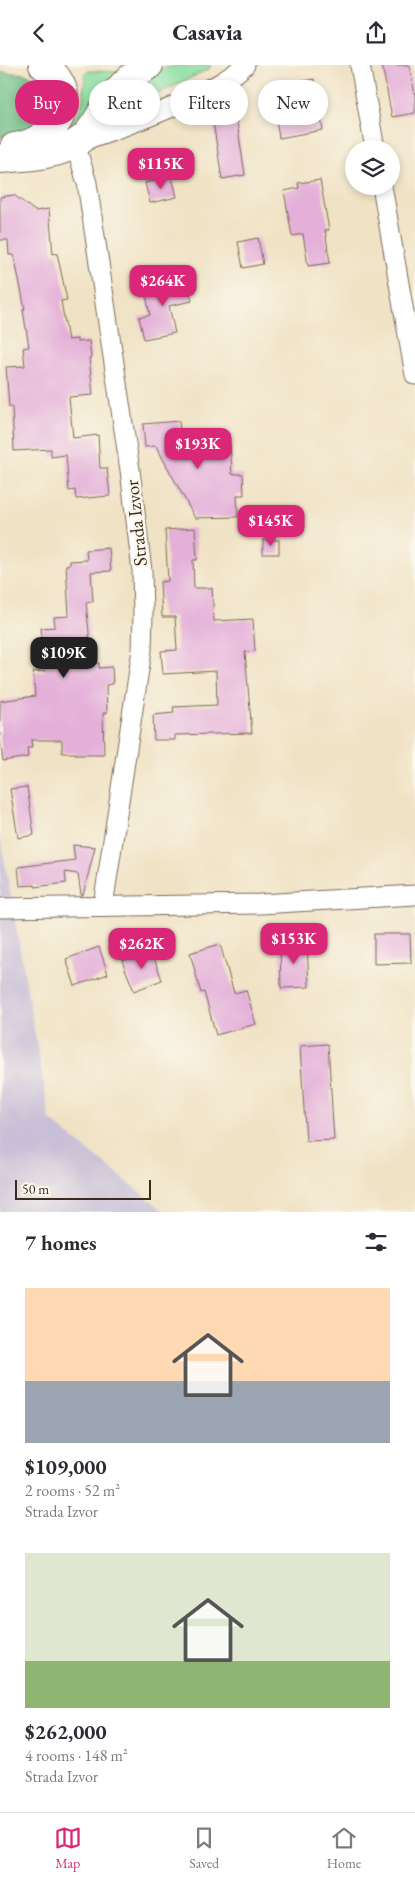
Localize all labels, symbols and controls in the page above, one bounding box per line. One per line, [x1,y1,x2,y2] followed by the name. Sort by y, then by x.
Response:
[173,18,242,47] text: Casavia
[25,19,53,47] icon: back
[362,19,390,47] icon: share
[15,80,79,125] chip: Buy
[89,80,160,125] chip: Rent
[170,80,248,125] chip: Filters
[258,80,328,125] chip: New
[345,140,400,195] map controls
[345,140,400,195] button: layers
[126,147,196,190] pin: $115K
[139,153,183,174] text: $115K
[128,265,198,307] pin: $264K
[141,270,185,291] text: $264K
[163,427,233,470] pin: $193K
[176,433,220,454] text: $193K
[119,478,153,568] street label: Strada Izvor
[236,505,306,547] pin: $145K
[249,510,293,531] text: $145K
[29,637,99,679] pin: $109K
[42,642,86,663] text: $109K
[259,923,329,965] pin: $153K
[107,927,177,970] pin: $262K
[272,928,316,949] text: $153K
[120,933,164,954] text: $262K
[15,1177,151,1200] scale bar
[22,1180,49,1198] text: 50 m
[362,1228,390,1256] icon: filters
[25,1229,97,1256] text: 7 homes
[163,1320,253,1410] icon: home
[25,1453,107,1480] text: $109,000
[25,1480,120,1501] text: 2 rooms · 52 m²
[25,1501,98,1522] text: Strada Izvor
[163,1585,253,1675] icon: home
[25,1718,107,1745] text: $262,000
[25,1745,128,1766] text: 4 rooms · 148 m²
[25,1766,98,1787] text: Strada Izvor
[54,1824,82,1872] tab: Map
[189,1824,219,1872] tab: Saved
[327,1824,361,1872] tab: Home

